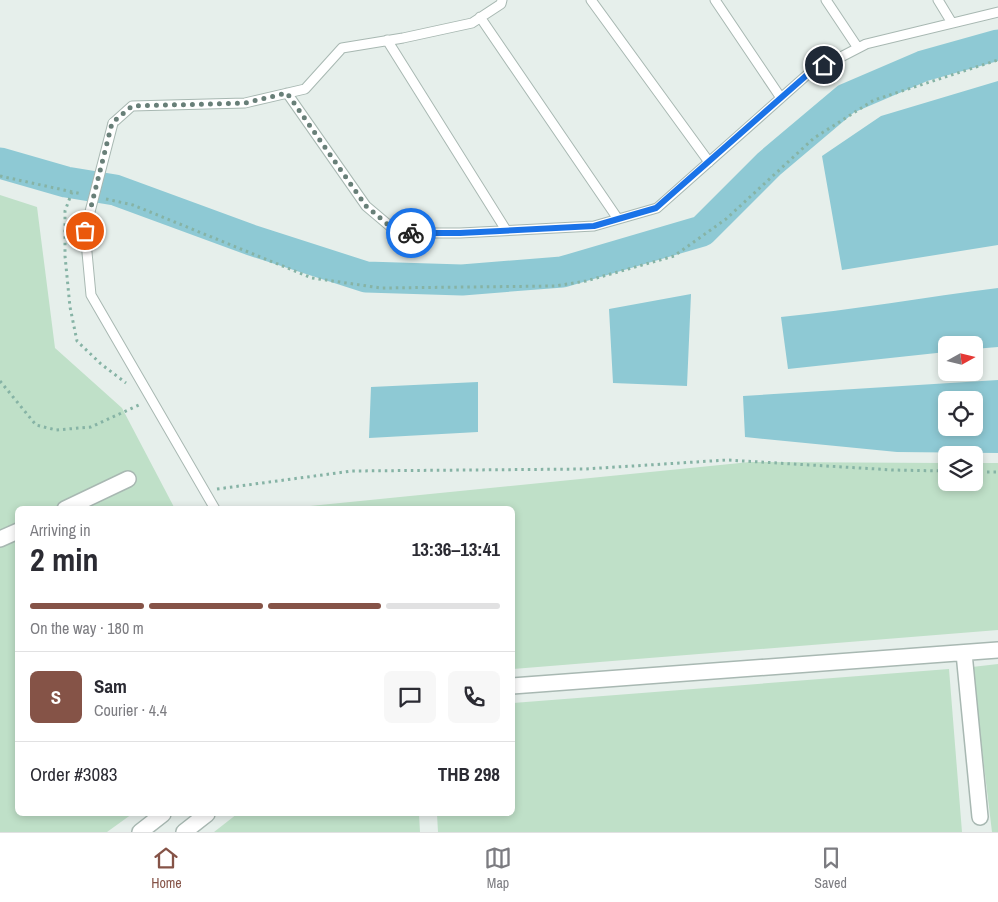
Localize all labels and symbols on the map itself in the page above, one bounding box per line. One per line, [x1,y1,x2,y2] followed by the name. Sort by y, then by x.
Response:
[803,44,845,86] pin
[386,208,436,258] courier
[64,210,106,252] pin
[938,336,982,381] north arrow

